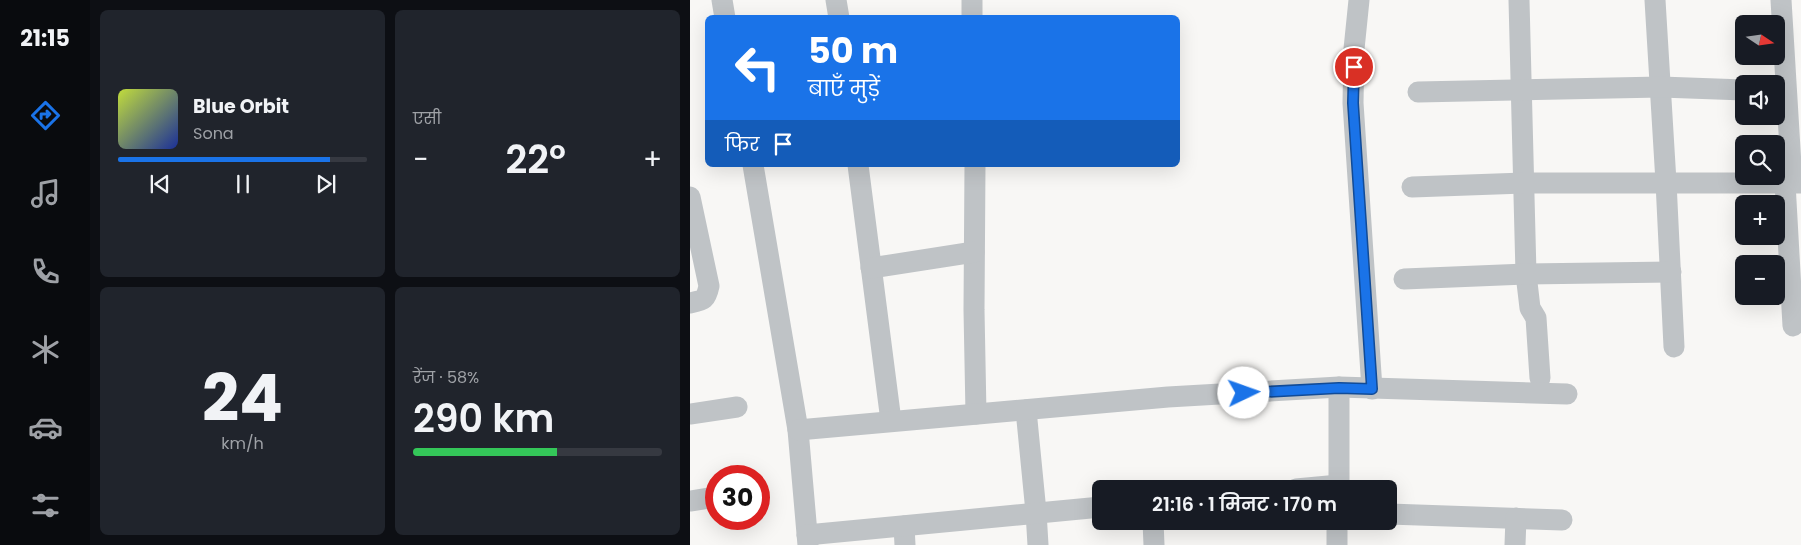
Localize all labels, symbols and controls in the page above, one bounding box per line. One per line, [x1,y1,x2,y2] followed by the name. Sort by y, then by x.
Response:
[1735,15,1785,65] north arrow
[1735,15,1785,305] map controls
[20,23,70,54] text: 21:15
[808,26,898,75] text: 50 m
[725,35,790,100] icon: left
[1333,46,1375,88] pin
[1340,53,1368,81] icon: arrive
[808,73,880,104] text: बाएँ मुड़ें
[1735,75,1785,125] button: sound
[193,93,289,120] text: Blue Orbit
[28,98,63,133] icon: directions
[413,107,441,130] text: एसी
[193,122,234,145] text: Sona
[769,130,797,158] icon: arrive
[725,131,759,158] text: फिर
[505,133,566,186] text: 22°
[1735,135,1785,185] button: search
[413,140,428,179] text: −
[643,140,662,179] text: +
[146,170,174,198] icon: previous
[229,170,257,198] icon: pause
[312,170,340,198] icon: next
[28,176,63,211] icon: music
[1735,195,1785,245] button: +
[28,254,63,289] icon: phone
[1735,255,1785,305] button: −
[28,332,63,367] icon: climate
[202,353,283,444] text: 24
[413,366,479,389] text: रेंज · 58%
[1217,366,1269,418] position arrow
[413,392,554,445] text: 290 km
[28,410,63,445] icon: car
[221,432,264,455] text: km/h
[705,465,770,530] speed limit sign: 30
[28,488,63,523] icon: filters
[1152,491,1337,518] text: 21:16 · 1 मिनट · 170 m

